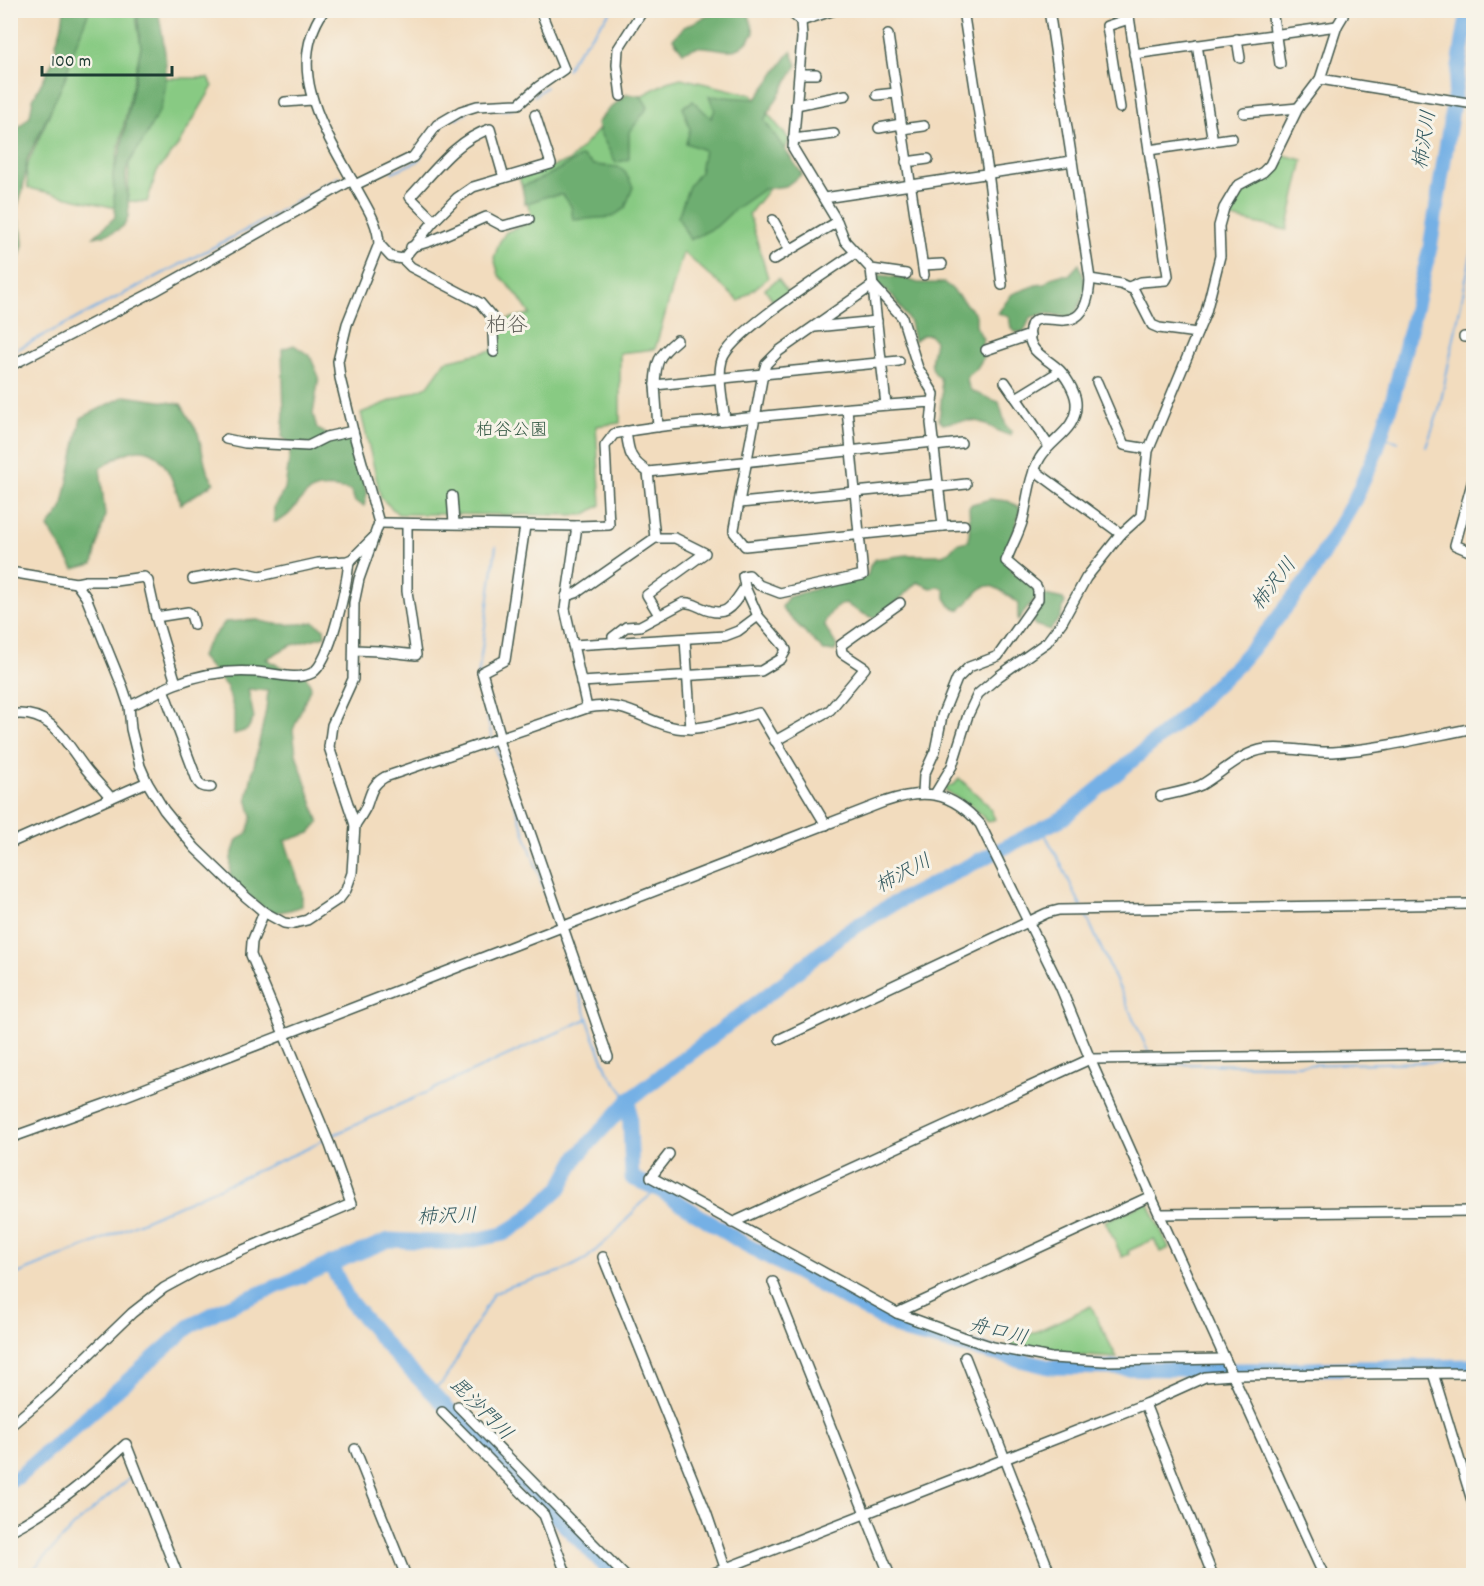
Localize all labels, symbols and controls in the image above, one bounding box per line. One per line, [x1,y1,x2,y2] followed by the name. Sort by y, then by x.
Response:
[42,39,172,77] scale bar
[51,50,91,75] text: 100 m
[1407,108,1445,172] water label: 柿沢川
[486,312,528,342] district label: 柏谷
[476,419,548,444] park label: 柏谷公園
[1245,553,1305,617] water label: 柿沢川
[871,849,937,901] water label: 柿沢川
[417,1203,477,1233] water label: 柿沢川
[966,1312,1030,1354] water label: 舟口川
[442,1372,518,1448] water label: 毘沙門川

